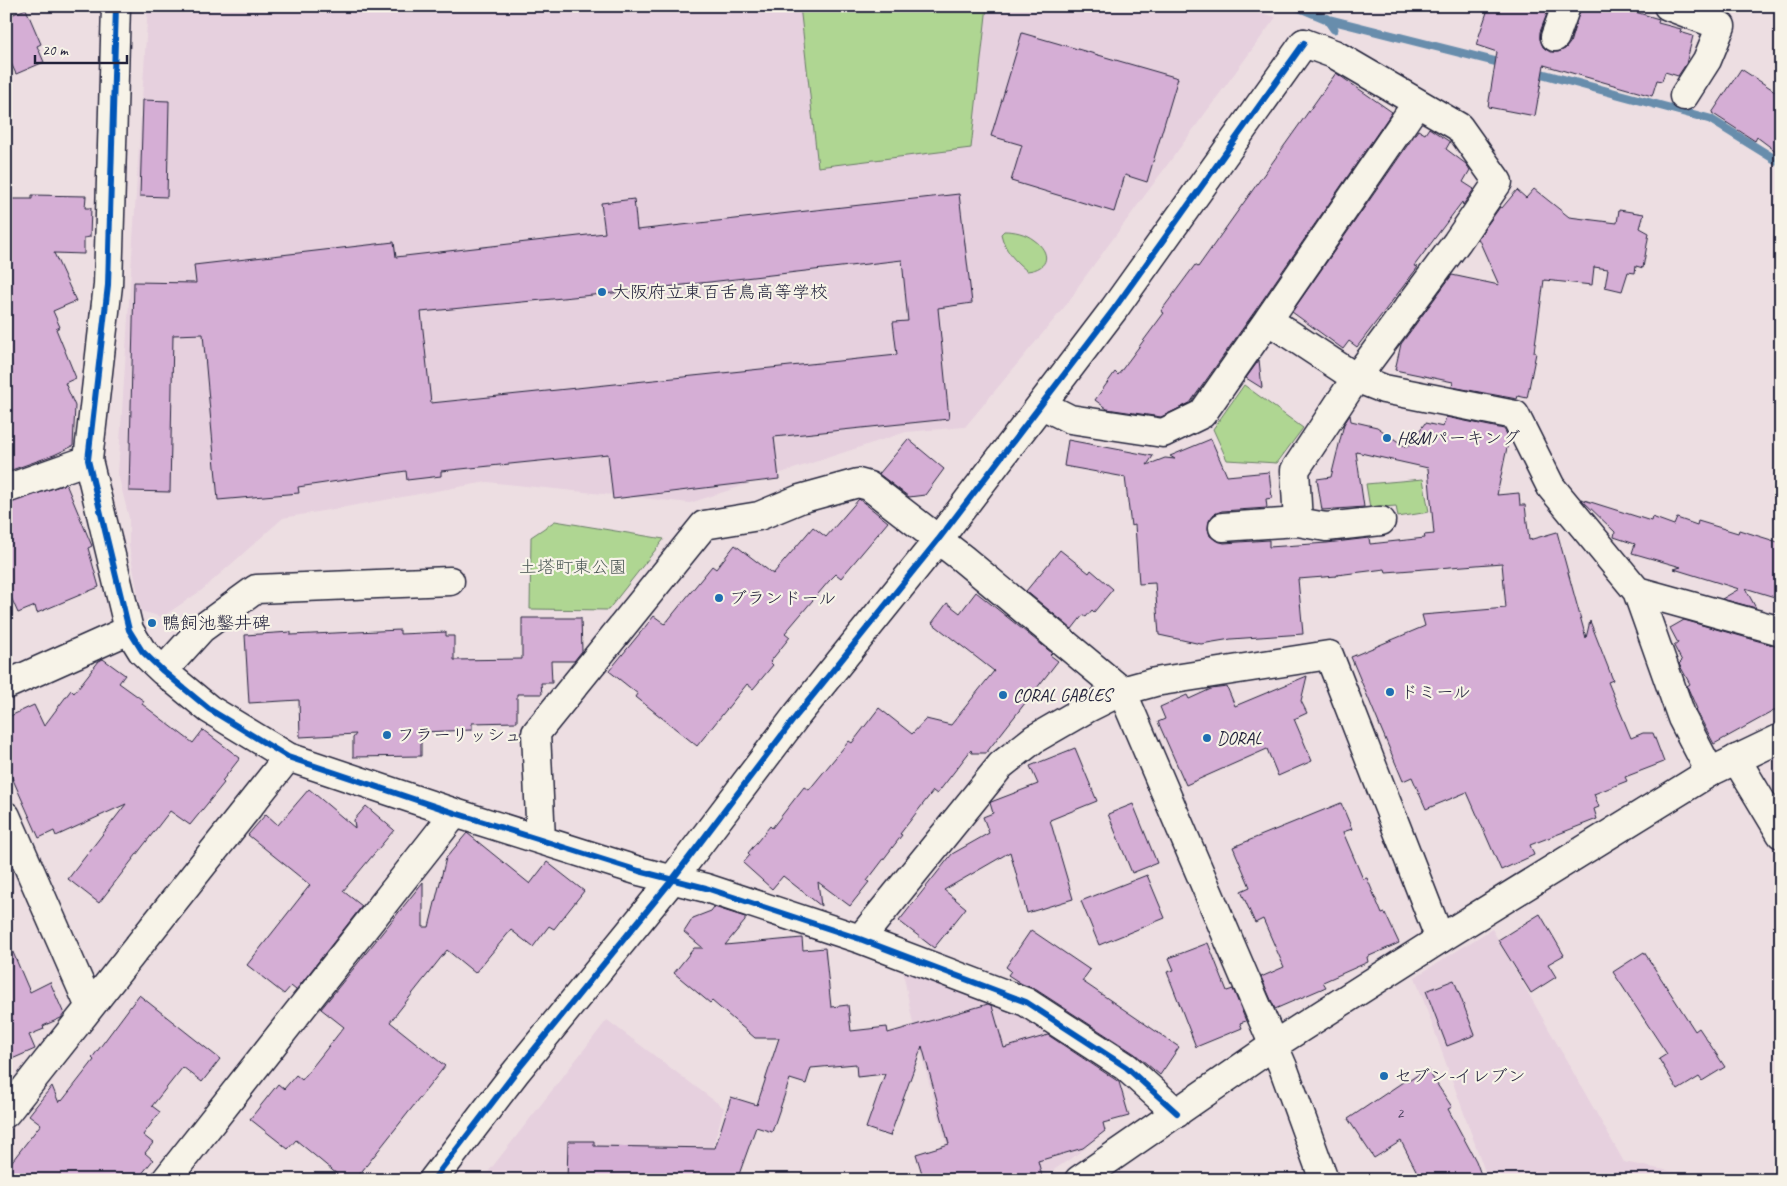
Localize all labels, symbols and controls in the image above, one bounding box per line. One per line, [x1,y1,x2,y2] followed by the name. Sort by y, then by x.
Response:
[35,32,128,64] scale bar
[42,41,69,60] text: 20 m
[612,281,828,303] place label: 大阪府立東百舌鳥高等学校
[596,286,608,298] marker: 大阪府立東百舌鳥高等学校
[1397,427,1520,449] place label: H&Mパーキング
[1381,432,1393,444] marker: H&Mパーキング
[519,556,627,578] park label: 土塔町東公園
[729,587,836,609] place label: ブランドール
[713,592,725,604] marker: ブランドール
[162,612,270,634] place label: 鴨飼池鑿井碑
[146,617,158,629] marker: 鴨飼池鑿井碑
[1400,681,1471,703] place label: ドミール
[1013,684,1114,706] place label: CORAL GABLES
[1384,686,1396,698] marker: ドミール
[997,689,1009,701] marker: CORAL GABLES
[397,724,522,746] place label: フラーリッシュ
[1217,727,1262,749] place label: DORAL
[381,729,393,741] marker: フラーリッシュ
[1201,732,1213,744] marker: DORAL
[1394,1065,1526,1087] place label: セブン-イレブン
[1378,1070,1390,1082] marker: セブン-イレブン
[1397,1104,1405,1123] house number: 2

